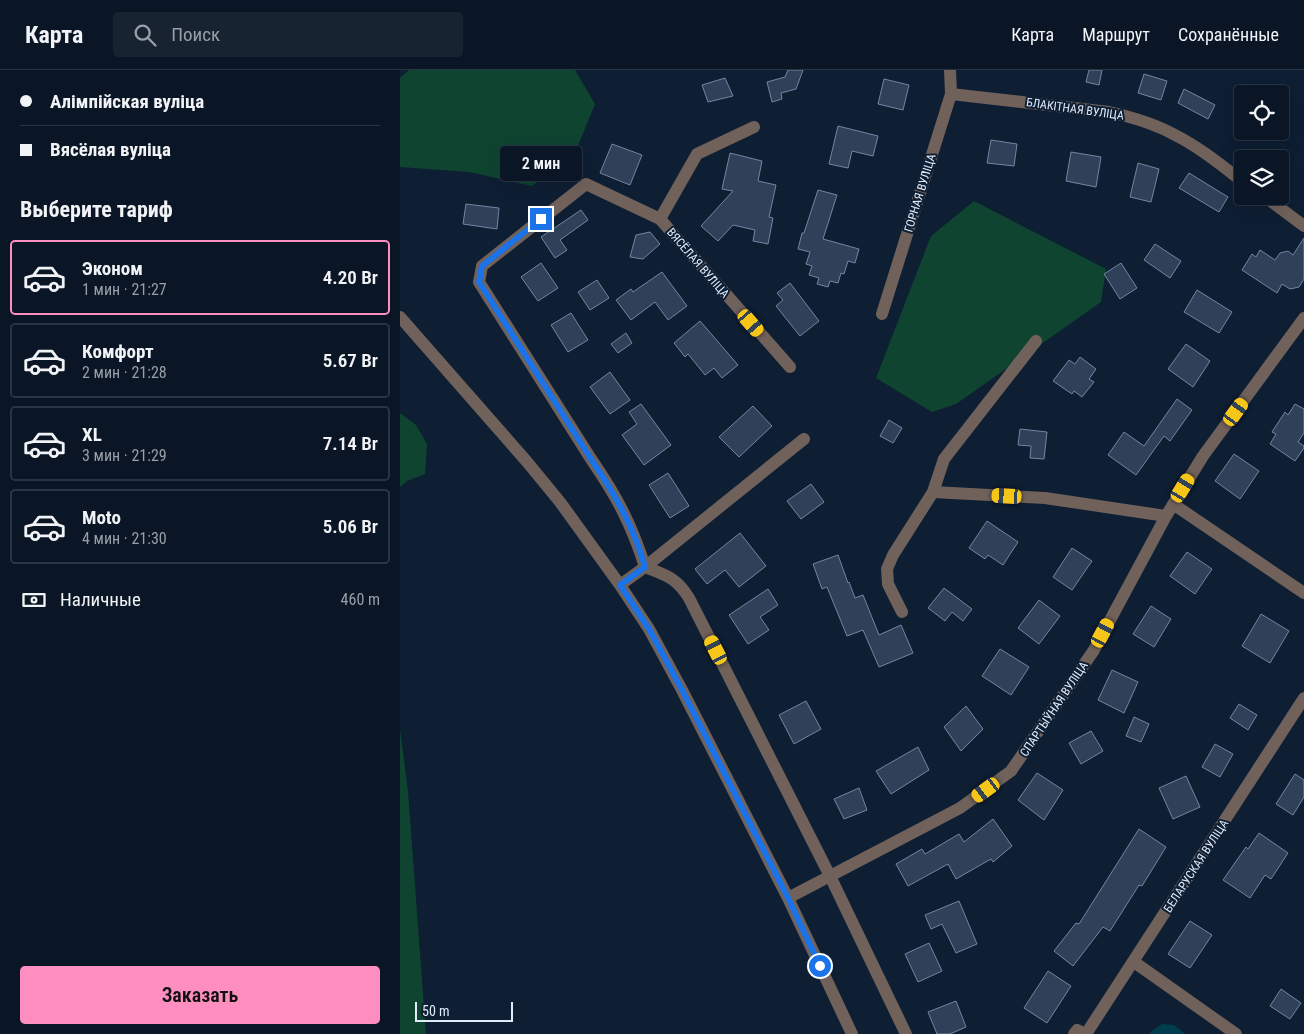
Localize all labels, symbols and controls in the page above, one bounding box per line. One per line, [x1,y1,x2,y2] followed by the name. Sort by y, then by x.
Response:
[113,12,463,57] search box
[25,21,83,49] text: Карта
[131,21,159,49] icon: search
[171,23,220,46] text: Поиск
[1011,24,1054,45] text: Карта
[1082,24,1150,45] text: Маршрут
[1178,24,1279,45] text: Сохранённые
[1234,85,1289,205] map controls
[1234,85,1289,140] button: locate
[50,90,204,113] text: Алімпійская вуліца
[1025,95,1125,123] street label: БЛАКІТНАЯ ВУЛІЦА
[50,138,171,161] text: Вясёлая вуліца
[500,146,582,182] callout: 2 мин
[1234,150,1289,205] button: layers
[901,152,939,234] street label: ГОРНАЯ ВУЛІЦА
[522,154,560,173] text: 2 мин
[20,197,173,222] text: Выберите тариф
[530,208,552,230] route end
[664,225,733,301] street label: ВЯСЁЛАЯ ВУЛІЦА
[22,255,67,300] icon: car
[82,257,143,280] text: Эконом
[323,266,378,289] text: 4.20 Br
[82,280,167,299] text: 1 мин · 21:27
[735,307,766,339] car
[22,338,67,383] icon: car
[82,340,154,363] text: Комфорт
[323,349,378,372] text: 5.67 Br
[82,363,167,382] text: 2 мин · 21:28
[1221,395,1250,429] car
[22,421,67,466] icon: car
[82,423,102,446] text: XL
[323,432,378,455] text: 7.14 Br
[82,446,167,465] text: 3 мин · 21:29
[1168,471,1197,505] car
[991,488,1022,504] car
[22,504,67,549] icon: car
[82,506,121,529] text: Moto
[323,515,378,538] text: 5.06 Br
[82,529,167,548] text: 4 мин · 21:30
[20,586,48,614] icon: cash
[60,588,141,611] text: Наличные
[341,590,380,609] text: 460 m
[1089,616,1116,650] car
[702,633,729,667] car
[1016,658,1091,759] street label: СПАРТЫЎНАЯ ВУЛІЦА
[969,775,1002,805] car
[1161,817,1231,915] street label: БЕЛАРУСКАЯ ВУЛІЦА
[809,955,831,977] route start
[20,966,380,1024] button: Заказать
[415,999,512,1022] scale bar
[422,1003,450,1019] text: 50 m

